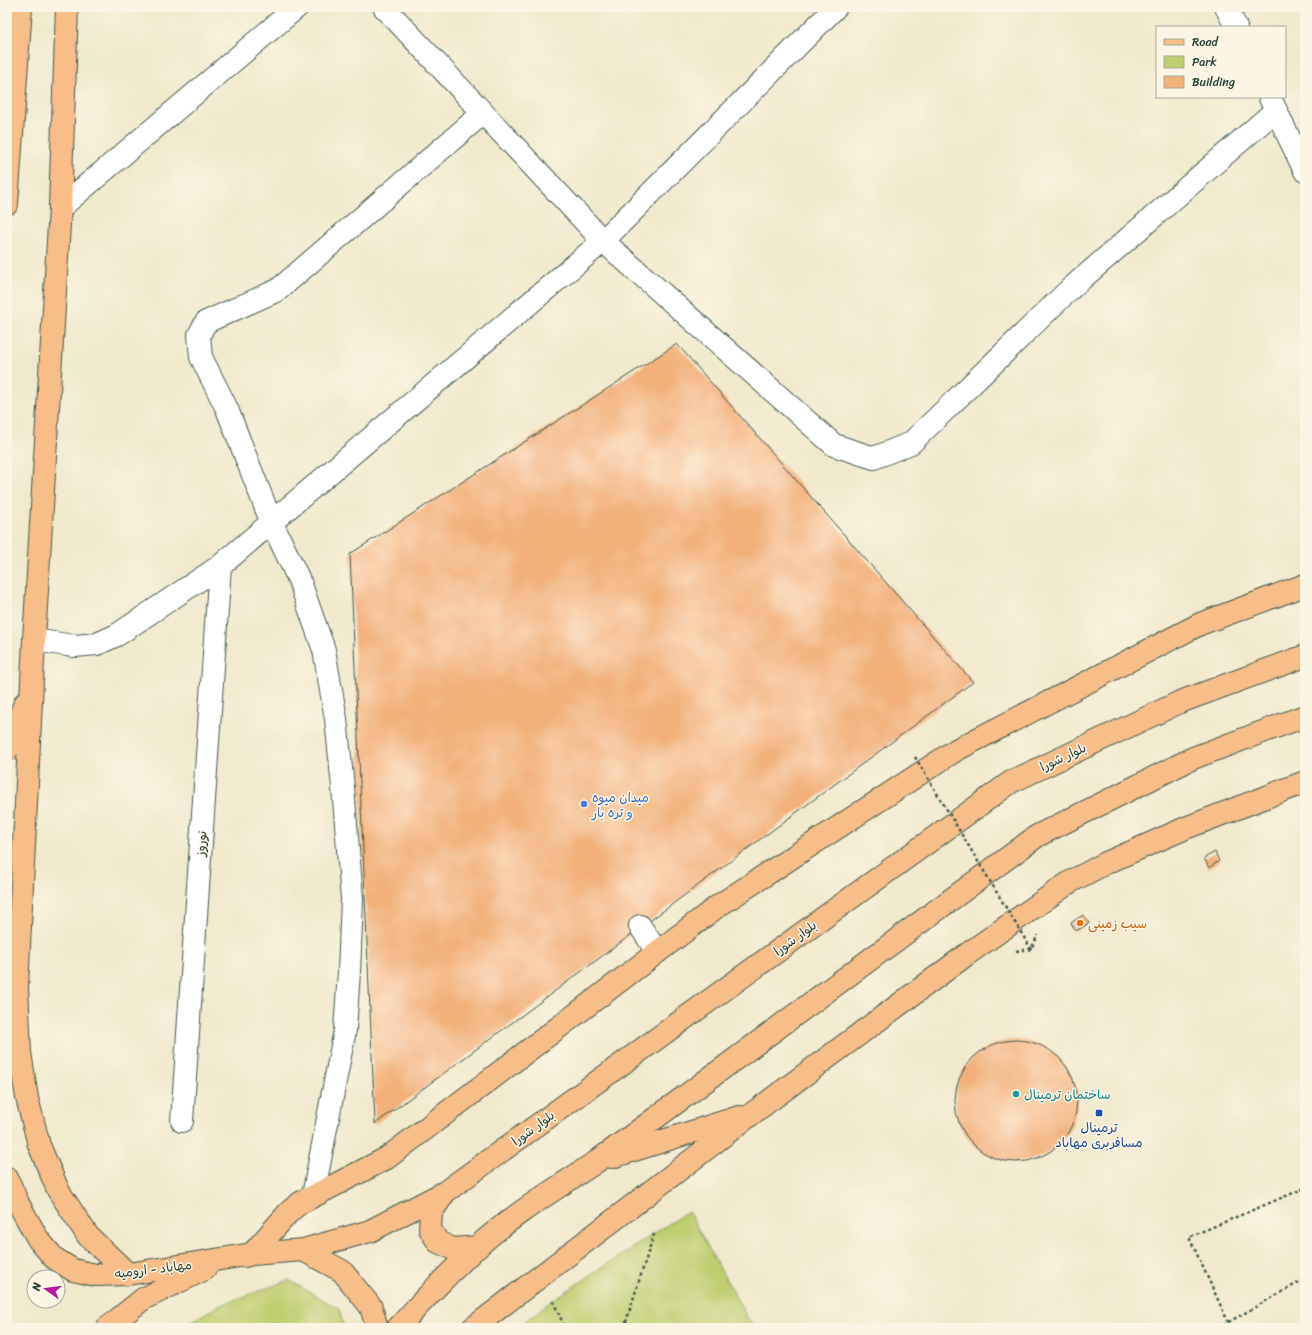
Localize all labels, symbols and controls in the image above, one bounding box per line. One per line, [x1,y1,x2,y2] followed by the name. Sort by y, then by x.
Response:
[1156,26,1286,98] legend
[1192,31,1219,53] text: Road
[1192,51,1217,73] text: Park
[1192,71,1235,93] text: Building
[1036,736,1090,778] street label: بلوار شورا
[591,786,649,824] place label: میدان میوه و تره بار
[579,799,589,809] marker: میدان میوه و تره بار
[189,829,213,858] street label: نوروز
[1088,912,1147,935] place label: سیب زمینی
[768,914,822,962] street label: بلوار شورا
[1075,918,1085,928] marker: سیب زمینی
[1024,1083,1111,1106] place label: ساختمان ترمینال
[1011,1089,1021,1099] marker: ساختمان ترمینال
[506,1104,560,1152] street label: بلوار شورا
[1094,1108,1104,1118] marker: ترمینال مسافربری مهاباد
[1055,1116,1143,1154] place label: ترمینال مسافربری مهاباد
[113,1253,193,1285] street label: مهاباد - ارومیه
[26,1269,66,1309] north arrow
[26,1280,47,1294] text: N

